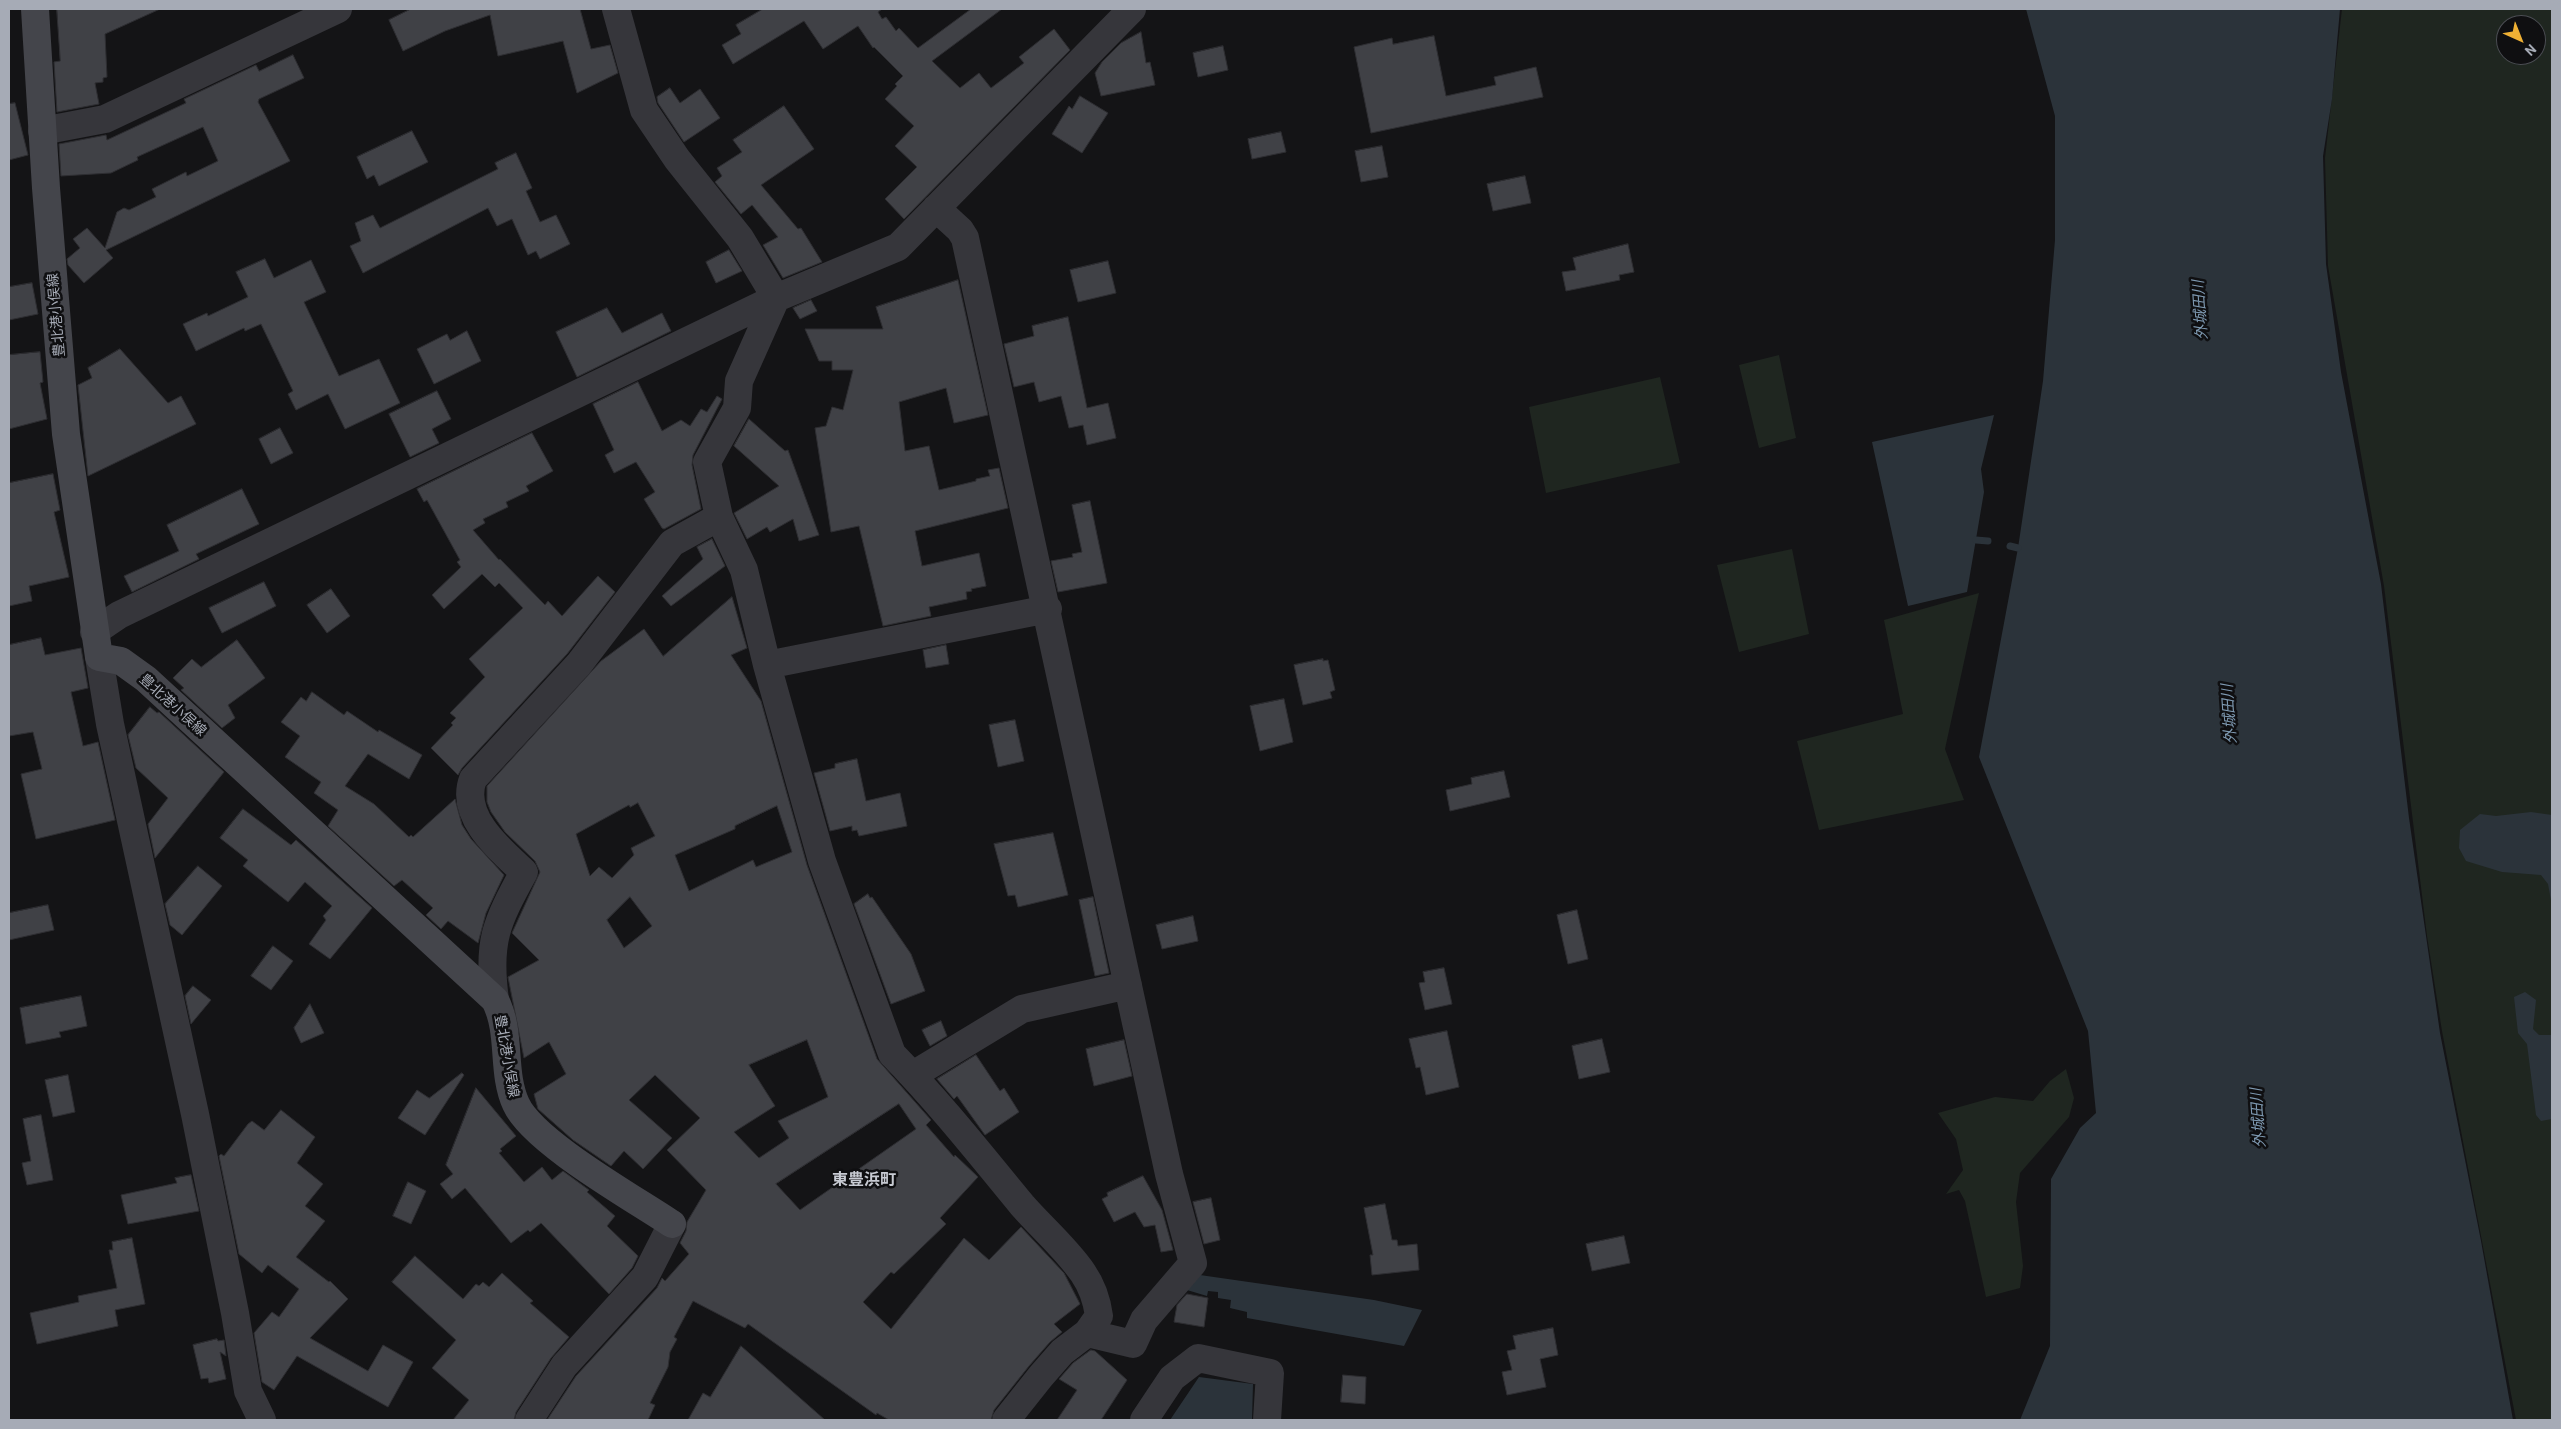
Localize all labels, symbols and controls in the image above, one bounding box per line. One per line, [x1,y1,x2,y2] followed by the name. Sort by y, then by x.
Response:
[2496,15,2546,65] north arrow
[2522,41,2540,60] text: N
[44,272,68,358] street label: 豊北港小俣線
[2189,279,2211,341] water label: 外城田川
[136,671,210,739] street label: 豊北港小俣線
[2218,683,2240,745] water label: 外城田川
[491,1013,523,1099] street label: 豊北港小俣線
[2247,1087,2269,1149] water label: 外城田川
[832,1170,896,1190] district label: 東豊浜町

